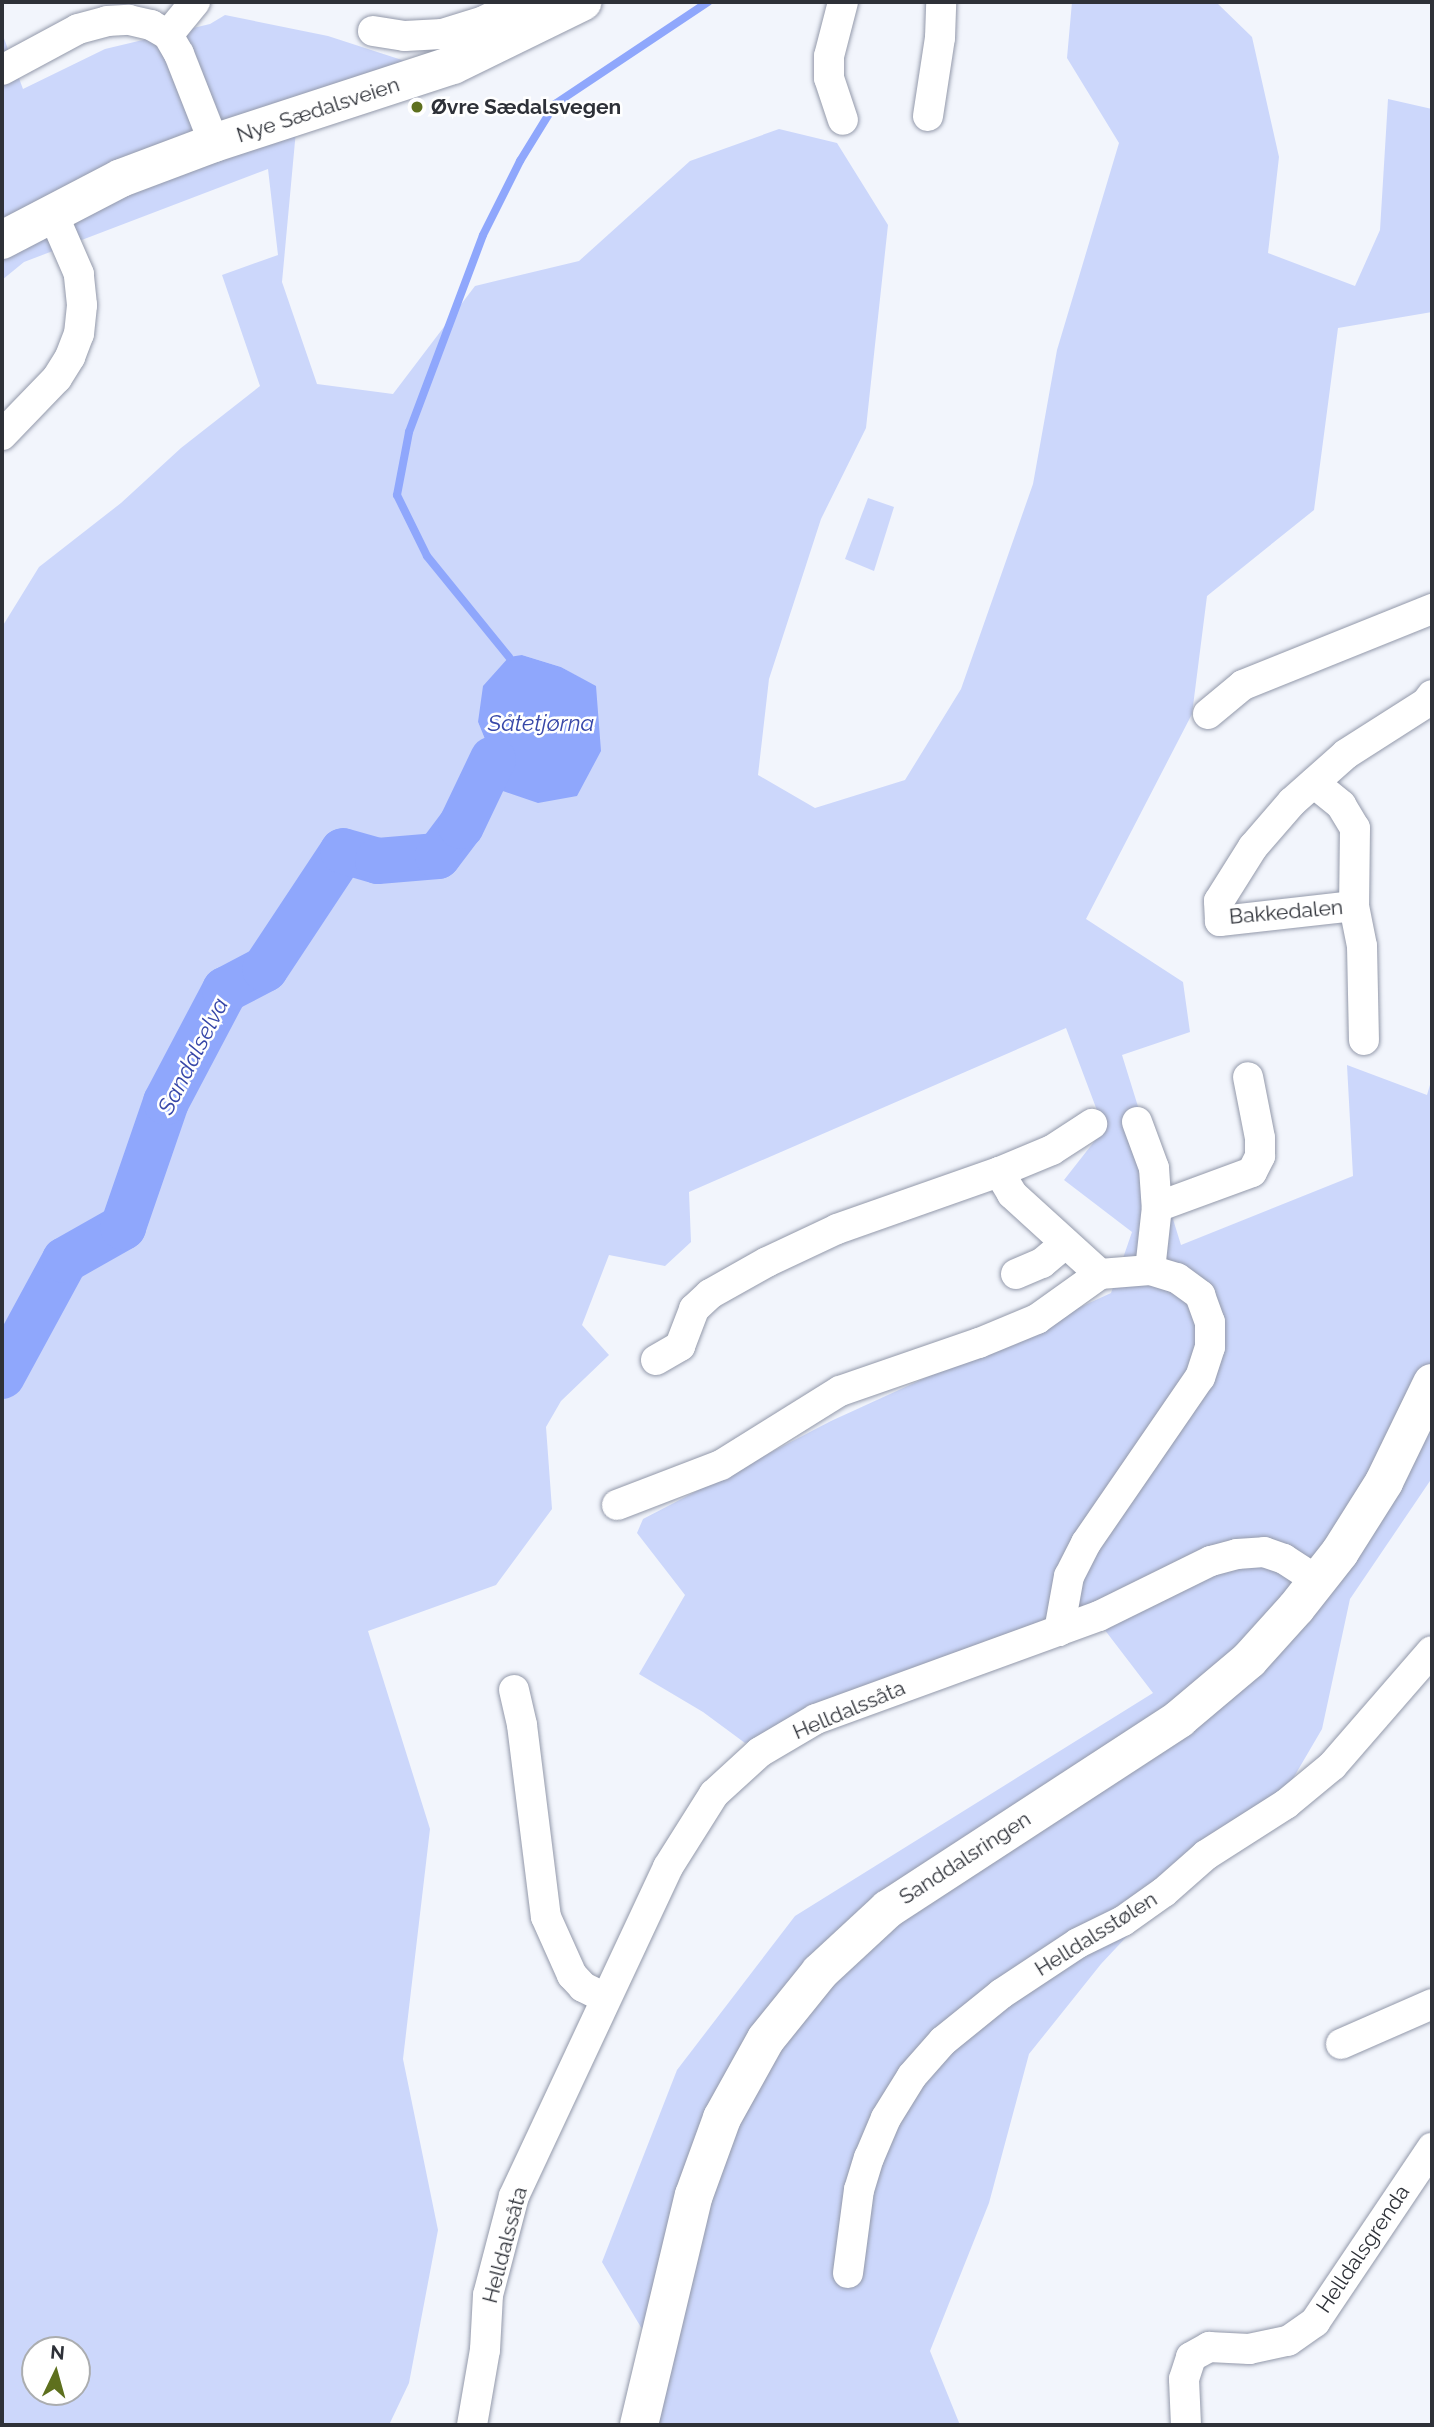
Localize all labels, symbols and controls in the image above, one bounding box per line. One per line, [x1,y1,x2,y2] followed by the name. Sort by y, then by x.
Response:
[233,72,403,148] street label: Nye Sædalsveien
[431,94,621,120] place label: Øvre Sædalsvegen
[409,99,425,115] marker: Øvre Sædalsvegen
[488,709,594,737] water label: Såtetjørna
[1228,894,1344,930] street label: Bakkedalen
[152,993,234,1119] water label: Sandalselva
[789,1675,909,1745] street label: Helldalssåta
[895,1806,1035,1910] street label: Sanddalsringen
[1030,1886,1162,1982] street label: Helldalsstølen
[1311,2180,1415,2318] street label: Helldalsgrenda
[477,2184,533,2306] street label: Helldalssåta
[21,2336,91,2406] north arrow
[49,2340,66,2364] text: N

